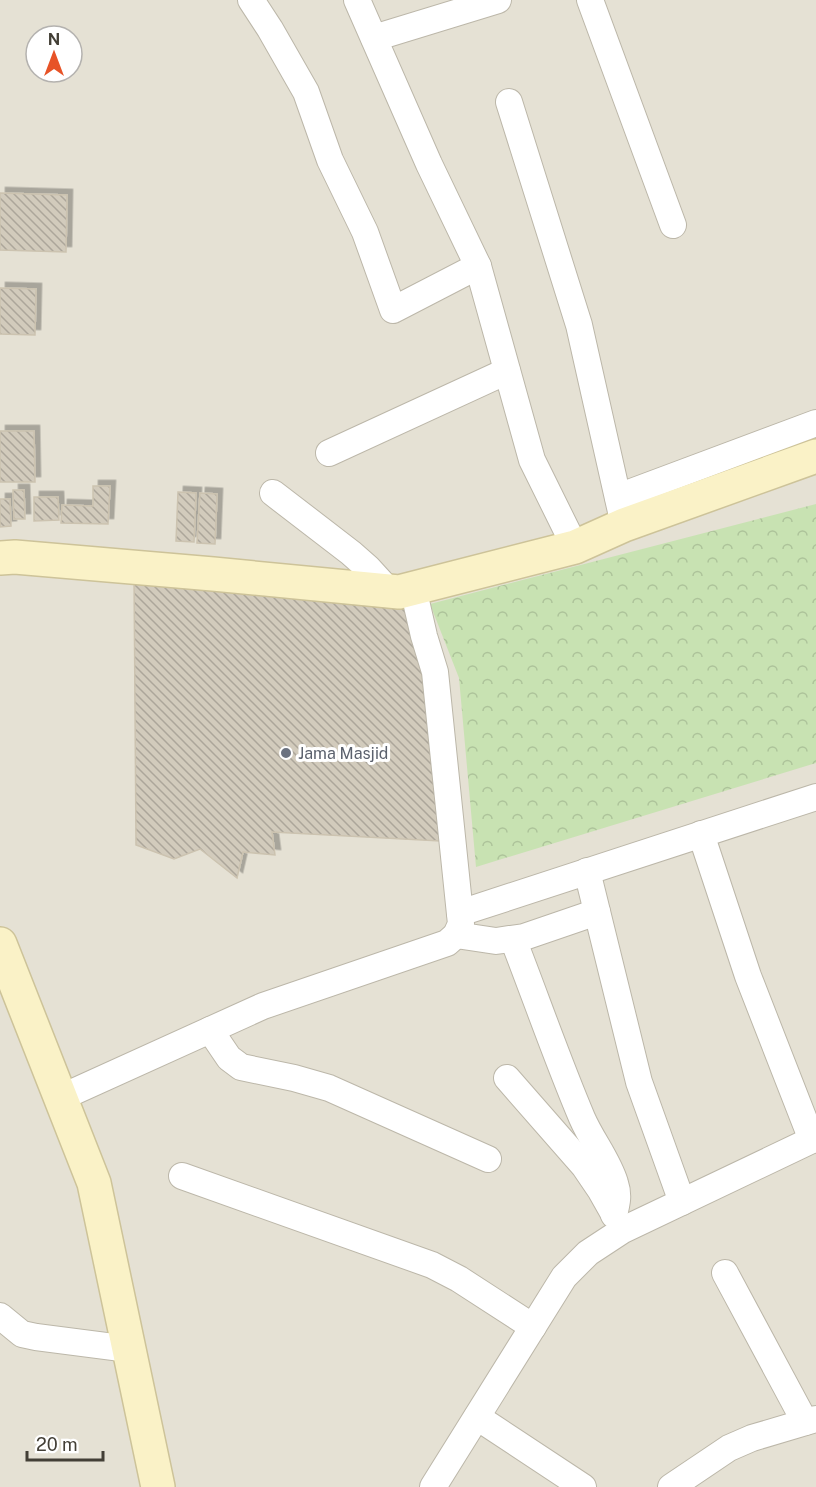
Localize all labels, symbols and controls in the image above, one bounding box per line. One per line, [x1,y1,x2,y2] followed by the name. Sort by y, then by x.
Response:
[24,24,84,84] north arrow
[48,30,60,49] text: N
[298,744,388,763] place label: Jama Masjid
[279,746,293,760] marker: Jama Masjid
[27,1424,104,1462] scale bar
[36,1434,78,1455] text: 20 m

